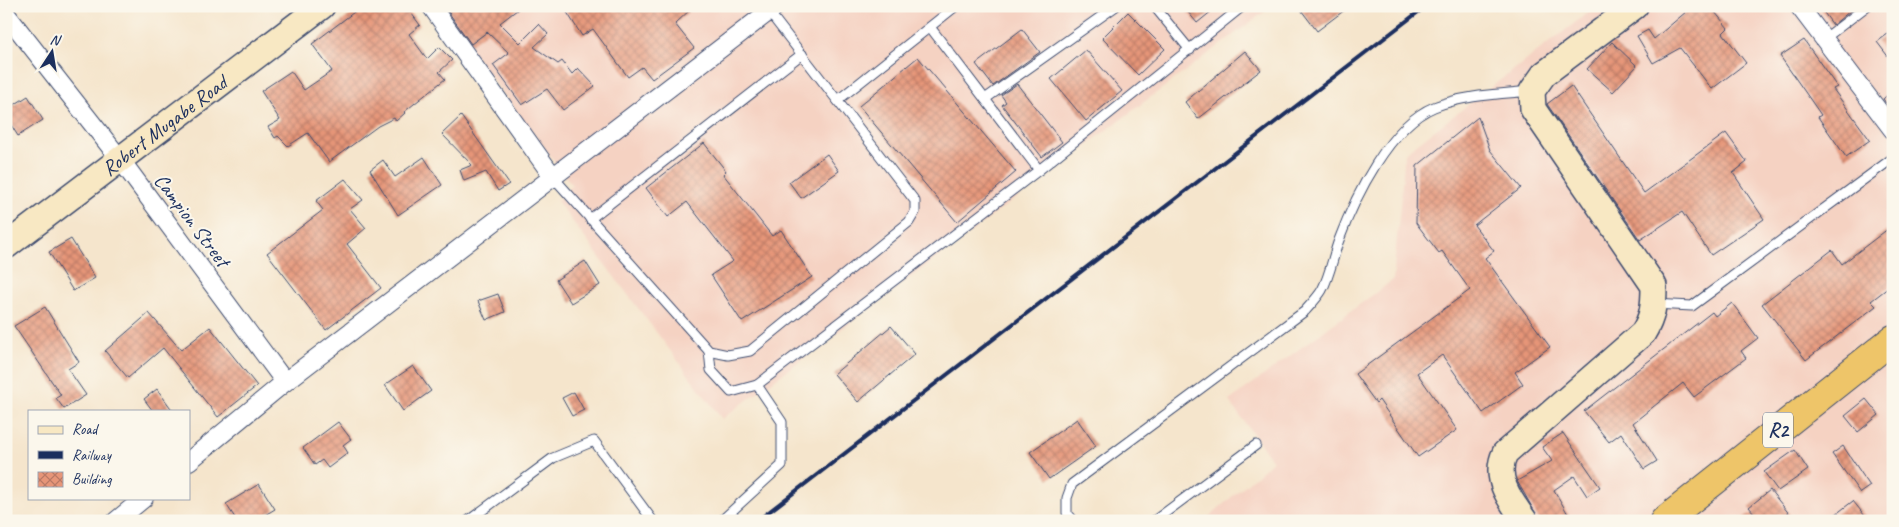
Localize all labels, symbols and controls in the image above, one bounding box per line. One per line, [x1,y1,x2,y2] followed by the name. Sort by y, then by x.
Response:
[28,28,78,78] north arrow
[49,31,63,49] text: N
[97,68,235,182] street label: Robert Mugabe Road
[148,168,237,274] street label: Campion Street
[28,410,190,500] legend
[1763,412,1793,448] road number: R2
[72,420,99,439] text: Road
[72,446,113,465] text: Railway
[72,470,112,489] text: Building

